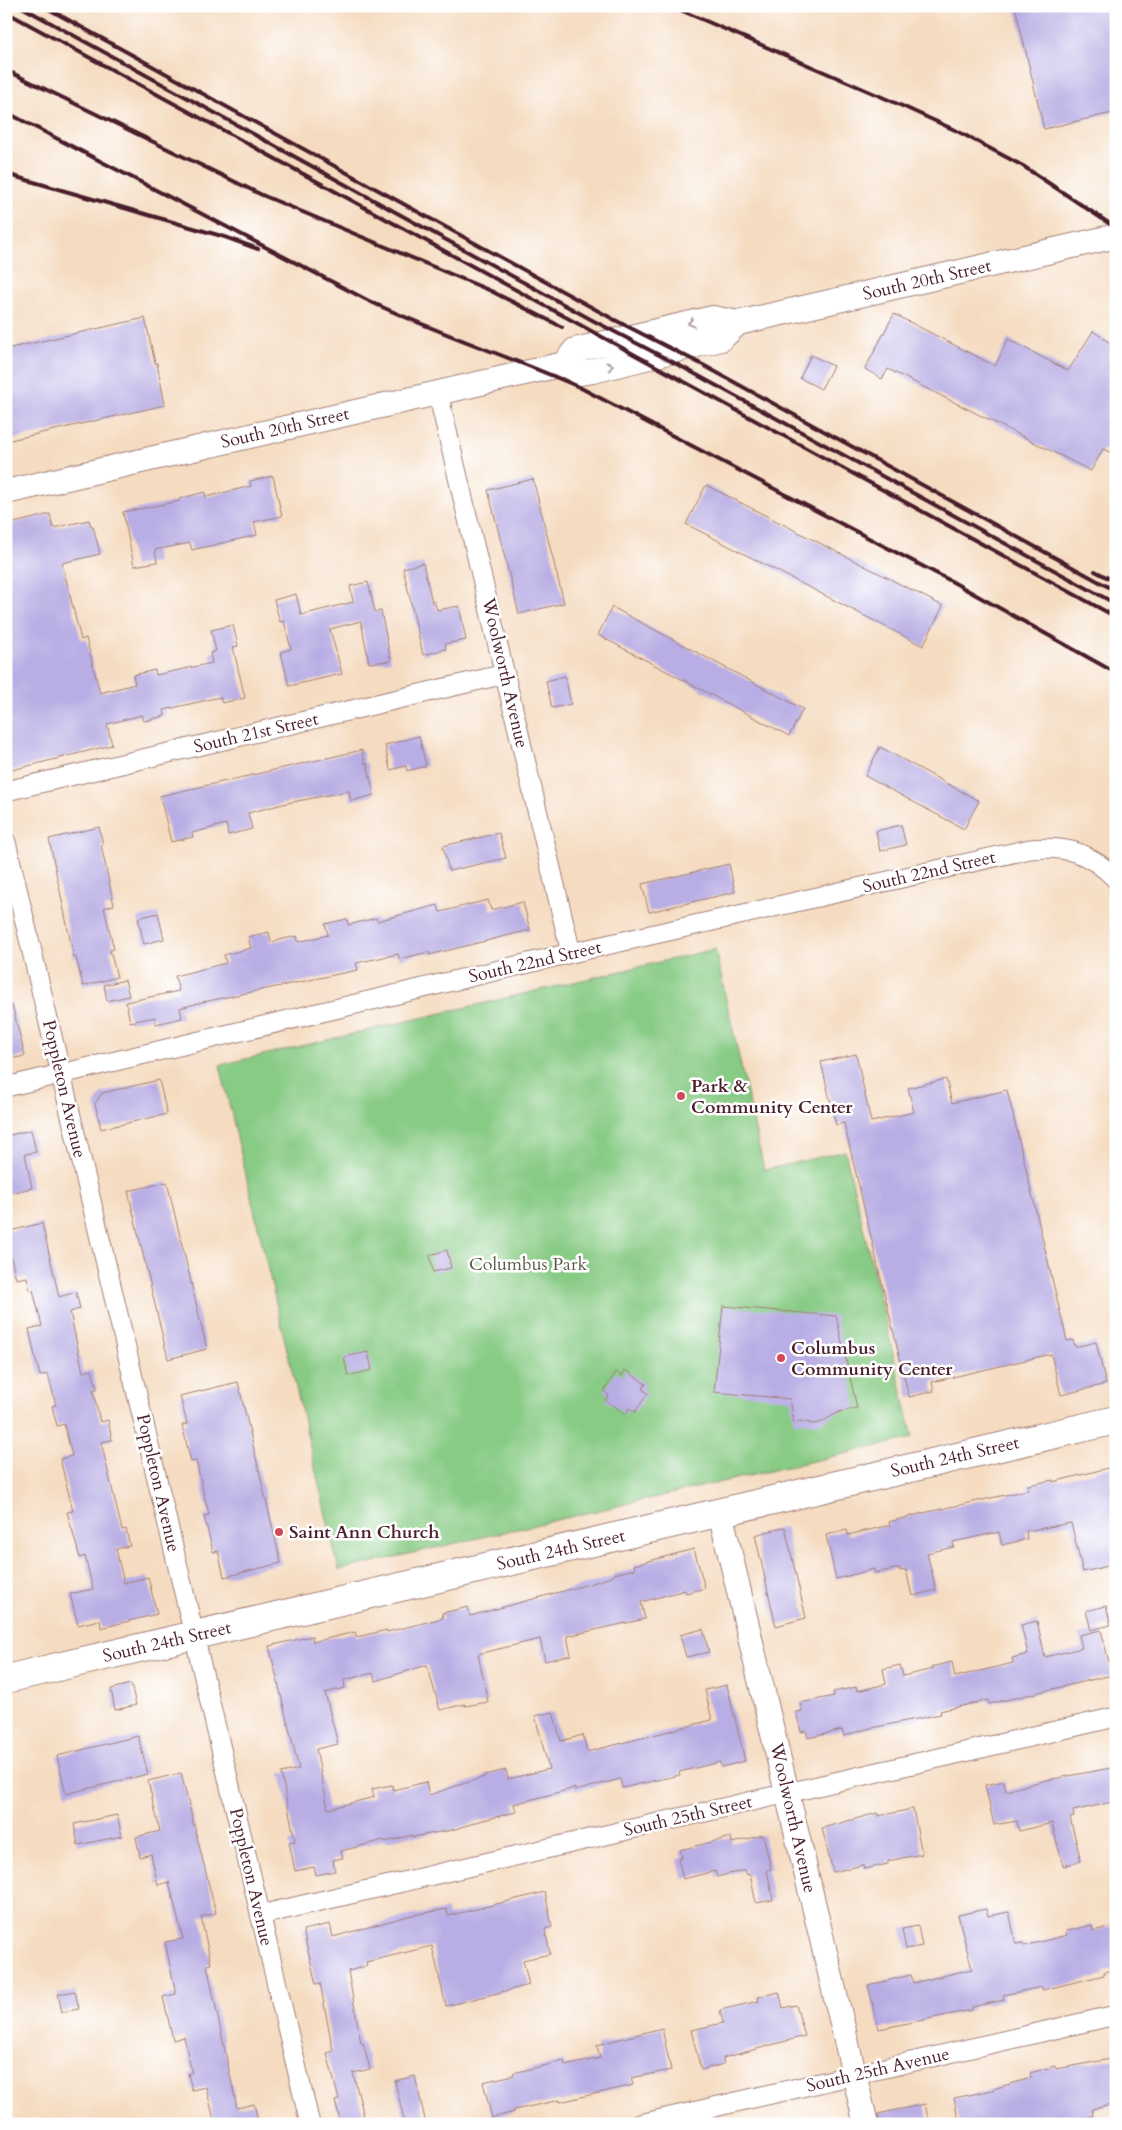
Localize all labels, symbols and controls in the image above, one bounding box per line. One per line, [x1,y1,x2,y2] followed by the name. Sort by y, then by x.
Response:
[860,253,994,307] street label: South 20th Street
[686,317,695,328] one-way arrow
[605,362,613,372] one-way arrow
[218,401,352,455] street label: South 20th Street
[475,594,534,751] street label: Woolworth Avenue
[191,706,321,759] street label: South 21st Street
[860,845,998,899] street label: South 22nd Street
[466,935,604,989] street label: South 22nd Street
[36,1017,92,1161] street label: Poppleton Avenue
[691,1074,853,1120] place label: Park & Community Center
[675,1090,687,1102] marker: Park & Community Center
[469,1252,587,1277] park label: Columbus Park
[791,1336,953,1382] place label: Columbus Community Center
[775,1352,787,1364] marker: Columbus Community Center
[130,1411,186,1555] street label: Poppleton Avenue
[888,1430,1022,1484] street label: South 24th Street
[289,1520,439,1545] place label: Saint Ann Church
[494,1523,628,1577] street label: South 24th Street
[273,1526,285,1538] marker: Saint Ann Church
[100,1615,234,1669] street label: South 24th Street
[763,1739,822,1896] street label: Woolworth Avenue
[621,1789,755,1843] street label: South 25th Street
[223,1805,279,1949] street label: Poppleton Avenue
[804,2041,952,2099] street label: South 25th Avenue

